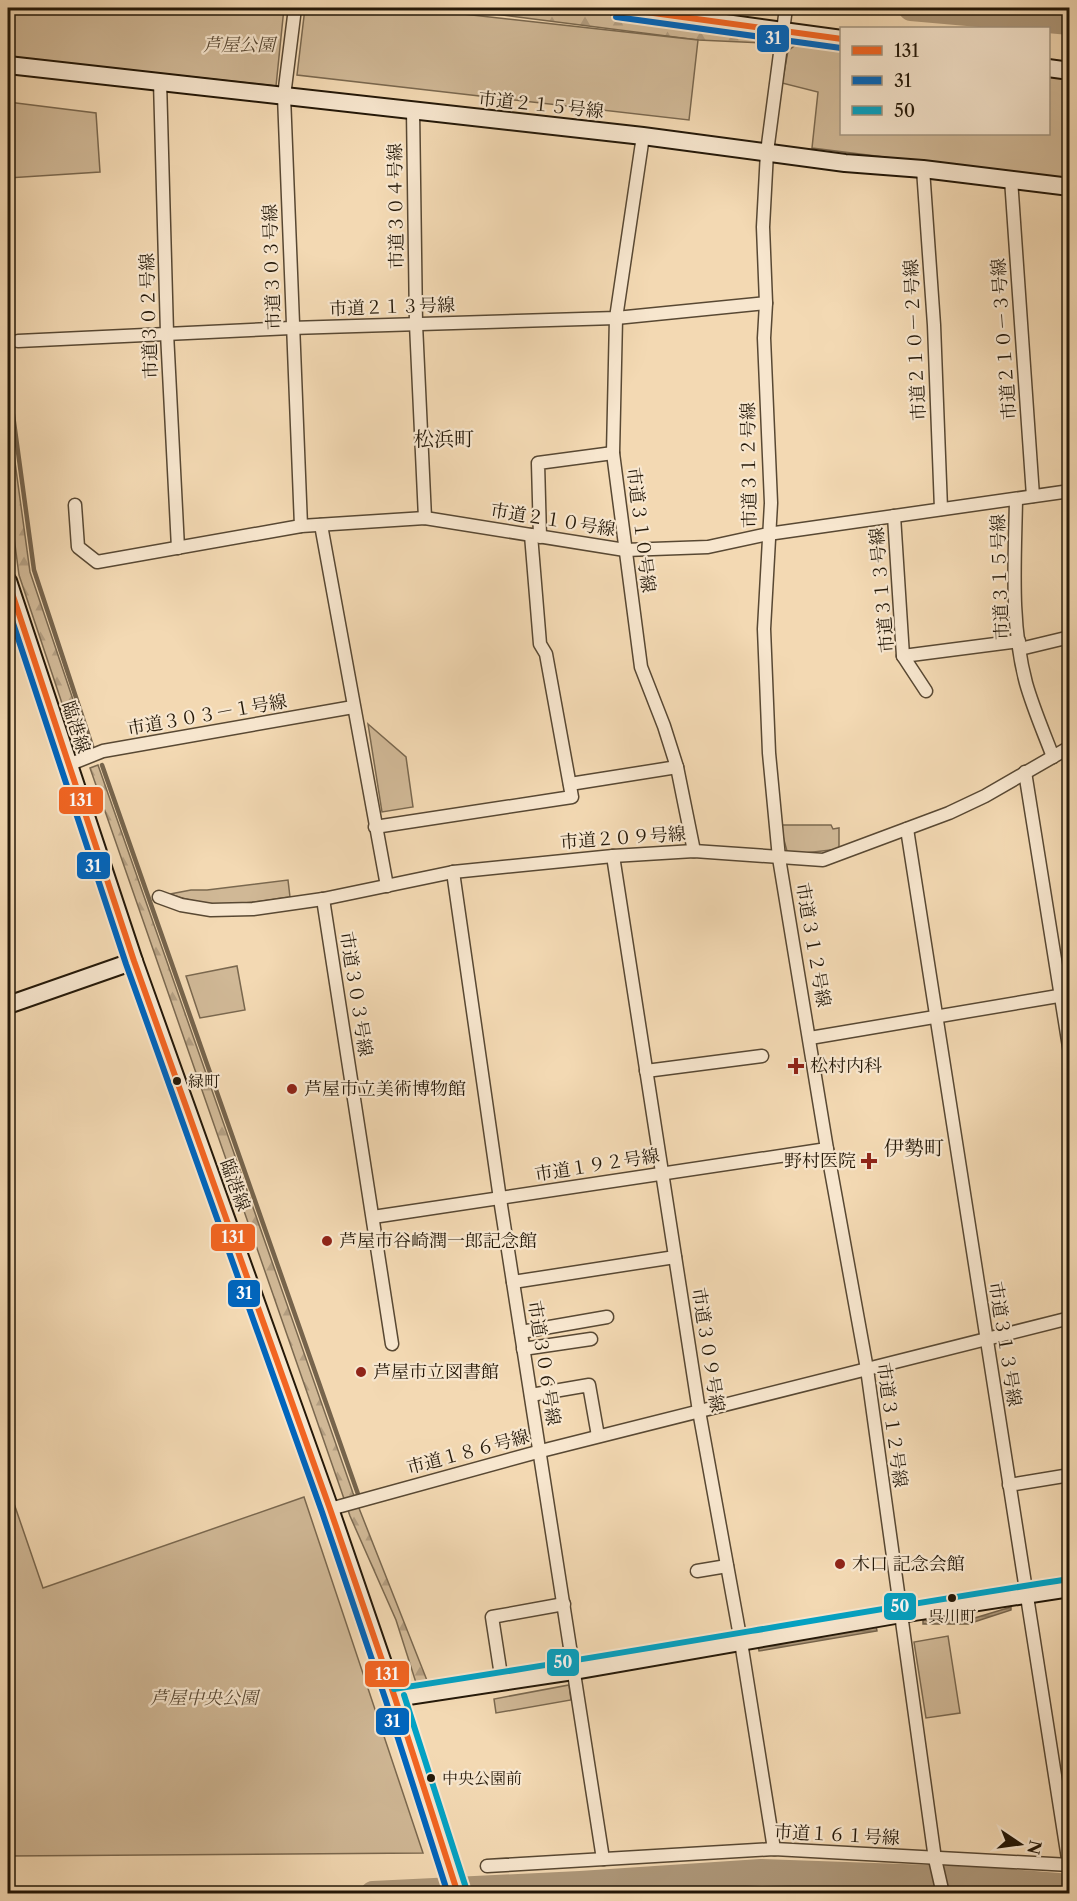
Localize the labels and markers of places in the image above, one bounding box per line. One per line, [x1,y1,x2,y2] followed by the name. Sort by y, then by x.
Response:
[810,1055,882,1077] place label: 松村内科
[787,1057,805,1075] marker: 松村内科
[188,1071,220,1091] place label: 緑町
[171,1075,183,1087] marker: 緑町
[304,1078,466,1100] place label: 芦屋市立美術博物館
[285,1082,299,1096] marker: 芦屋市立美術博物館
[784,1150,856,1172] place label: 野村医院
[860,1152,878,1170] marker: 野村医院
[339,1230,537,1252] place label: 芦屋市谷崎潤一郎記念館
[320,1234,334,1248] marker: 芦屋市谷崎潤一郎記念館
[373,1361,499,1383] place label: 芦屋市立図書館
[354,1365,368,1379] marker: 芦屋市立図書館
[852,1553,965,1575] place label: 木口 記念会館
[833,1557,847,1571] marker: 木口 記念会館
[946,1592,958,1604] marker: 呉川町
[928,1606,976,1626] place label: 呉川町
[442,1768,522,1788] place label: 中央公園前
[425,1772,437,1784] marker: 中央公園前

